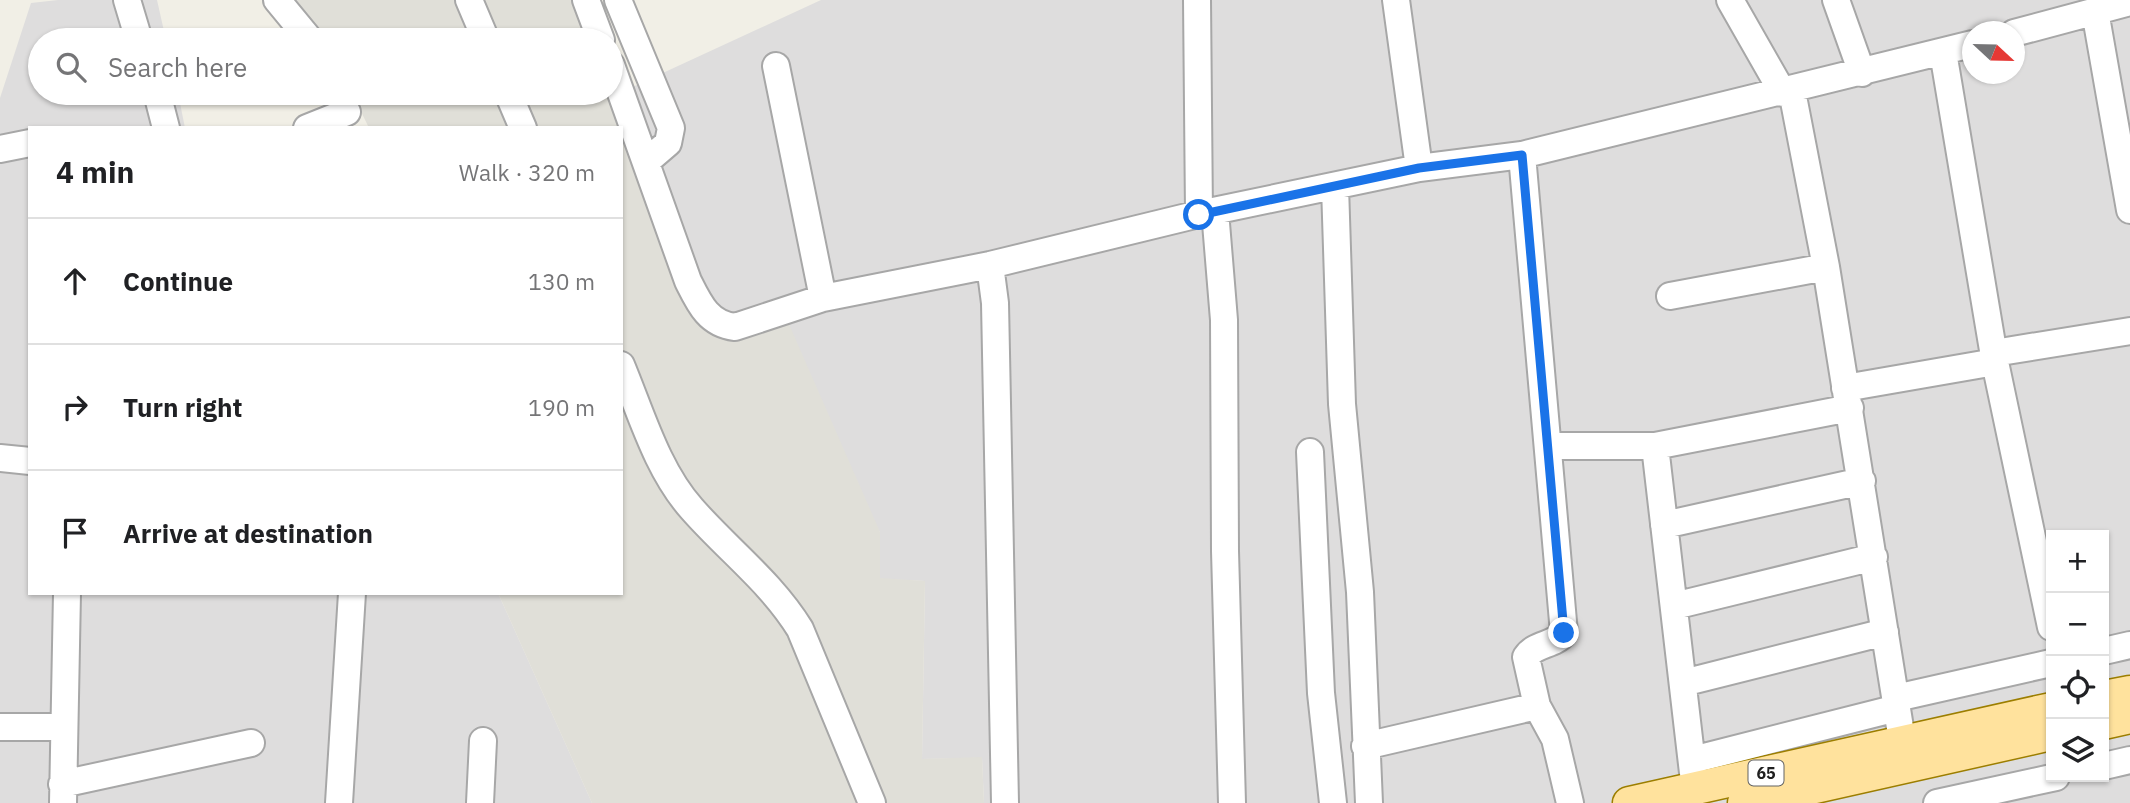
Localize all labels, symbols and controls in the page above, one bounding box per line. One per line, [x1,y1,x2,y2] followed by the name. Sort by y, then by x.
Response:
[1962,21,2025,84] north arrow
[28,28,623,105] search box
[52,48,90,86] icon: search
[108,50,247,84] text: Search here
[56,152,134,191] text: 4 min
[459,157,595,187] text: Walk · 320 m
[1183,199,1214,230] route start
[56,262,94,300] icon: ahead
[123,264,233,298] text: Continue
[528,266,595,296] text: 130 m
[56,388,94,426] icon: right
[123,390,242,424] text: Turn right
[528,392,595,422] text: 190 m
[56,514,94,552] icon: arrive
[123,516,373,550] text: Arrive at destination
[2046,530,2109,782] map controls
[2046,530,2109,593] button: +
[2046,593,2109,656] button: −
[1548,617,1579,648] route end
[2046,656,2109,719] button: locate
[2046,719,2109,782] button: layers
[1748,760,1784,786] road number: 65

